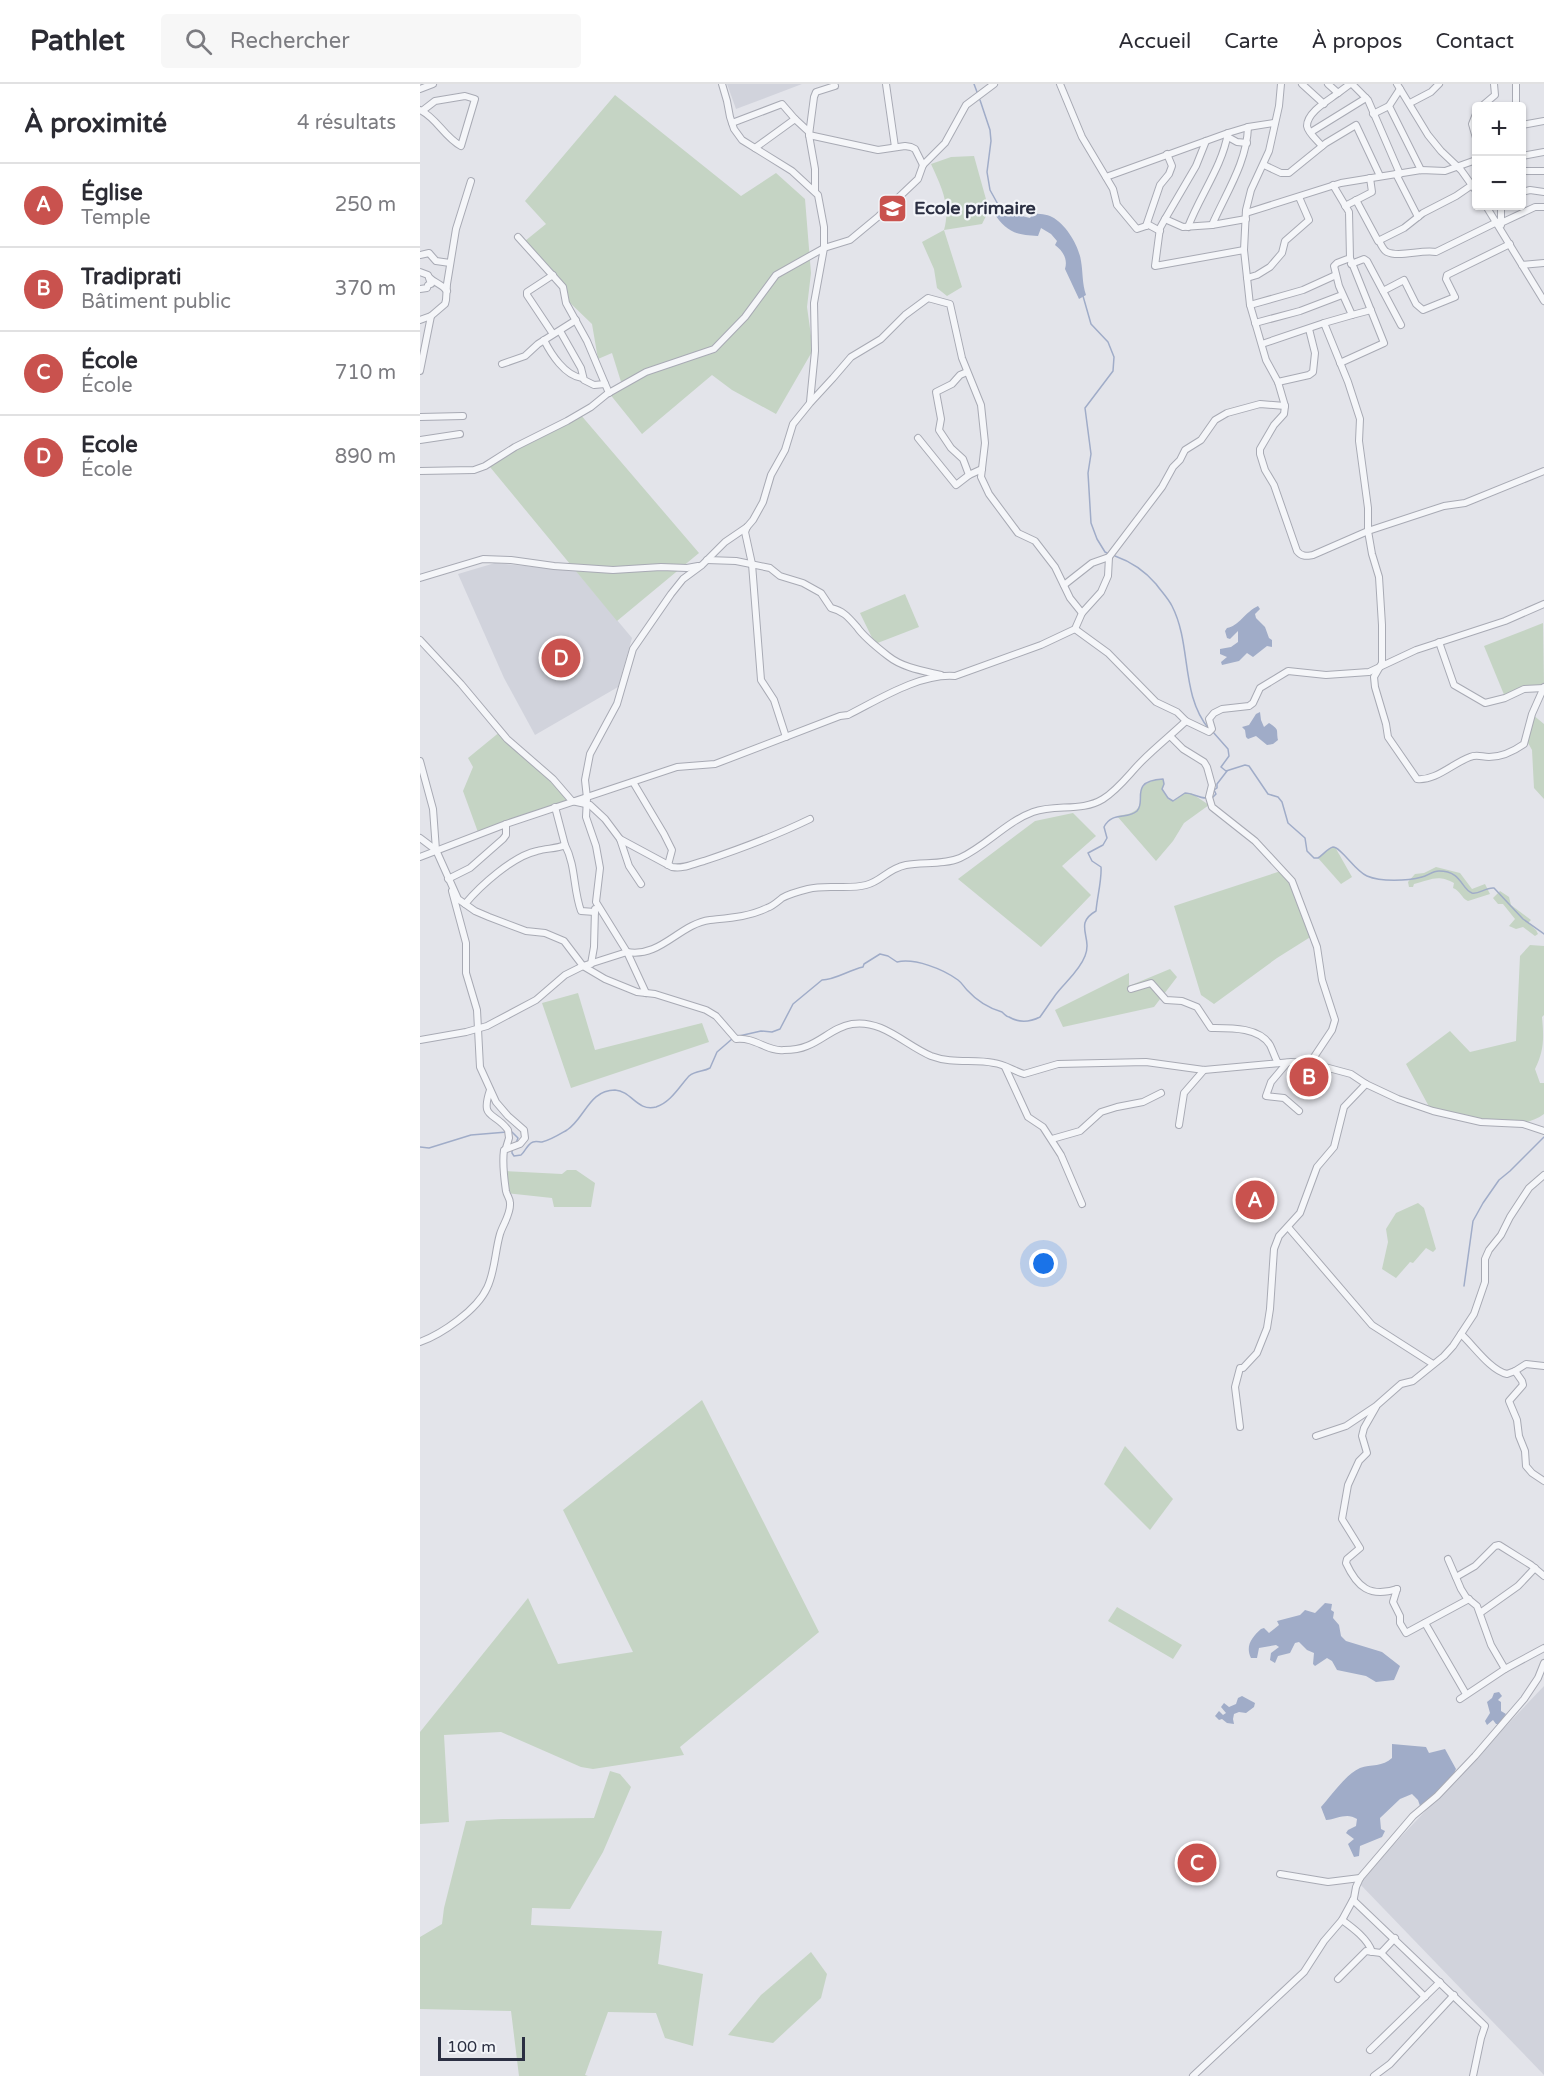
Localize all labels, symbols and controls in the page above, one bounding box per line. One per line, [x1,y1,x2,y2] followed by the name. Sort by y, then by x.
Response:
[161,14,581,68] search box
[30,24,125,58] text: Pathlet
[182,25,215,58] icon: search
[230,28,350,54] text: Rechercher
[1118,29,1191,54] text: Accueil
[1224,29,1278,54] text: Carte
[1311,29,1402,54] text: À propos
[1435,29,1514,54] text: Contact
[1472,102,1526,210] map controls
[1472,102,1526,156] button: +
[24,108,167,139] text: À proximité
[297,111,396,135] text: 4 résultats
[1472,156,1526,210] button: −
[81,180,143,206] text: Église
[877,192,909,224] school or university icon: Ecole primaire
[36,193,51,217] text: A
[335,193,396,217] text: 250 m
[914,197,1036,219] place label: Ecole primaire
[81,206,151,230] text: Temple
[81,264,182,290] text: Tradiprati
[37,277,50,301] text: B
[335,277,396,301] text: 370 m
[81,290,231,314] text: Bâtiment public
[81,348,138,374] text: École
[37,361,50,385] text: C
[335,361,396,385] text: 710 m
[81,374,133,398] text: École
[81,432,138,458] text: Ecole
[36,445,51,469] text: D
[335,445,396,469] text: 890 m
[81,458,133,482] text: École
[542,636,580,680] pin: D
[1290,1054,1328,1100] pin: B
[1236,1178,1274,1222] pin: A
[1029,1249,1058,1278] your location
[1178,1840,1216,1886] pin: C
[438,2034,525,2062] scale bar
[447,2037,496,2057] text: 100 m

